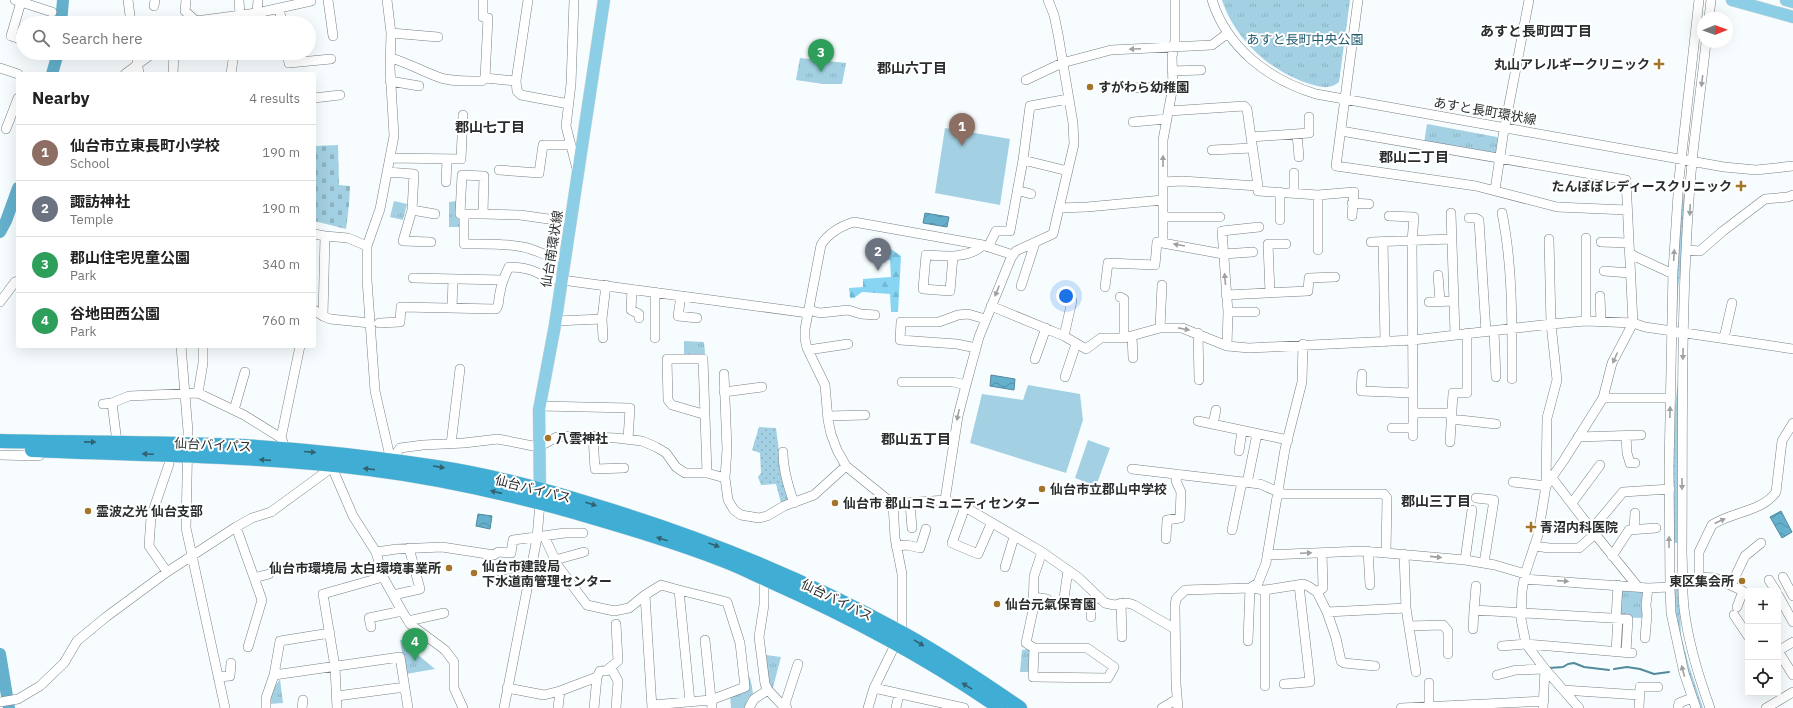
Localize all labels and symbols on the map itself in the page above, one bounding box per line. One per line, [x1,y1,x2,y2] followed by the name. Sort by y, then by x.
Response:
[1697,12,1733,48] north arrow
[1480,22,1592,40] district label: あすと長町四丁目
[1246,31,1364,48] park label: あすと長町中央公園
[808,39,834,72] pin: 3
[1129,45,1141,52] one-way arrow
[1494,56,1650,73] place label: 丸山アレルギークリニック
[1653,58,1665,70] marker: 丸山アレルギークリニック
[877,59,947,77] district label: 郡山六丁目
[1699,75,1705,87] one-way arrow
[1098,79,1189,96] place label: すがわら幼稚園
[1085,82,1095,92] marker: すがわら幼稚園
[1432,94,1538,128] street label: あすと長町環状線
[949,113,975,146] pin: 1
[455,118,525,136] district label: 郡山七丁目
[1379,148,1449,166] district label: 郡山二丁目
[1160,154,1166,167] one-way arrow
[1552,178,1732,195] place label: たんぽぽレディースクリニック
[1735,180,1747,192] marker: たんぽぽレディースクリニック
[1686,204,1693,216] one-way arrow
[538,209,566,289] street label: 仙台南環状線
[865,238,891,271] pin: 2
[1173,242,1186,248] one-way arrow
[1671,248,1677,261] one-way arrow
[1222,273,1228,285] one-way arrow
[994,285,1000,297] one-way arrow
[1056,286,1076,306] your location
[1177,326,1190,332] one-way arrow
[1680,348,1687,360] one-way arrow
[1611,352,1617,364] one-way arrow
[1667,405,1673,418] one-way arrow
[955,408,961,421] one-way arrow
[556,430,608,447] place label: 八雲神社
[881,430,951,448] district label: 郡山五丁目
[543,433,553,443] marker: 八雲神社
[174,434,252,456] street label: 仙台バイパス
[84,439,97,445] one-way arrow
[304,448,316,455] one-way arrow
[142,451,154,458] one-way arrow
[259,457,271,464] one-way arrow
[433,465,445,471] one-way arrow
[363,466,375,472] one-way arrow
[493,471,573,507] street label: 仙台バイパス
[1679,478,1685,491] one-way arrow
[1050,481,1167,498] place label: 仙台市立郡山中学校
[1037,484,1047,494] marker: 仙台市立郡山中学校
[490,489,503,495] one-way arrow
[1401,492,1471,510] district label: 郡山三丁目
[843,495,1040,512] place label: 仙台市 郡山コミュニティセンター
[830,498,840,508] marker: 仙台市 郡山コミュニティセンター
[585,501,597,507] one-way arrow
[96,503,203,520] place label: 霊波之光 仙台支部
[83,506,93,516] marker: 霊波之光 仙台支部
[1714,518,1725,524] one-way arrow
[1540,519,1618,536] place label: 青沼内科医院
[1525,521,1537,533] marker: 青沼内科医院
[1666,535,1672,548] one-way arrow
[656,536,668,542] one-way arrow
[708,543,720,549] one-way arrow
[1300,550,1312,557] one-way arrow
[1430,554,1442,560] one-way arrow
[482,558,612,590] place label: 仙台市建設局 下水道南管理センター
[269,560,441,577] place label: 仙台市環境局 太白環境事業所
[444,563,454,573] marker: 仙台市環境局 太白環境事業所
[469,568,479,578] marker: 仙台市建設局 下水道南管理センター
[1669,573,1734,590] place label: 東区集会所
[798,575,876,625] street label: 仙台バイパス
[1737,576,1747,586] marker: 東区集会所
[1557,578,1569,585] one-way arrow
[1005,596,1096,613] place label: 仙台元氣保育園
[992,599,1002,609] marker: 仙台元氣保育園
[402,628,428,661] pin: 4
[913,640,925,647] one-way arrow
[1680,665,1686,677] one-way arrow
[961,683,973,690] one-way arrow

